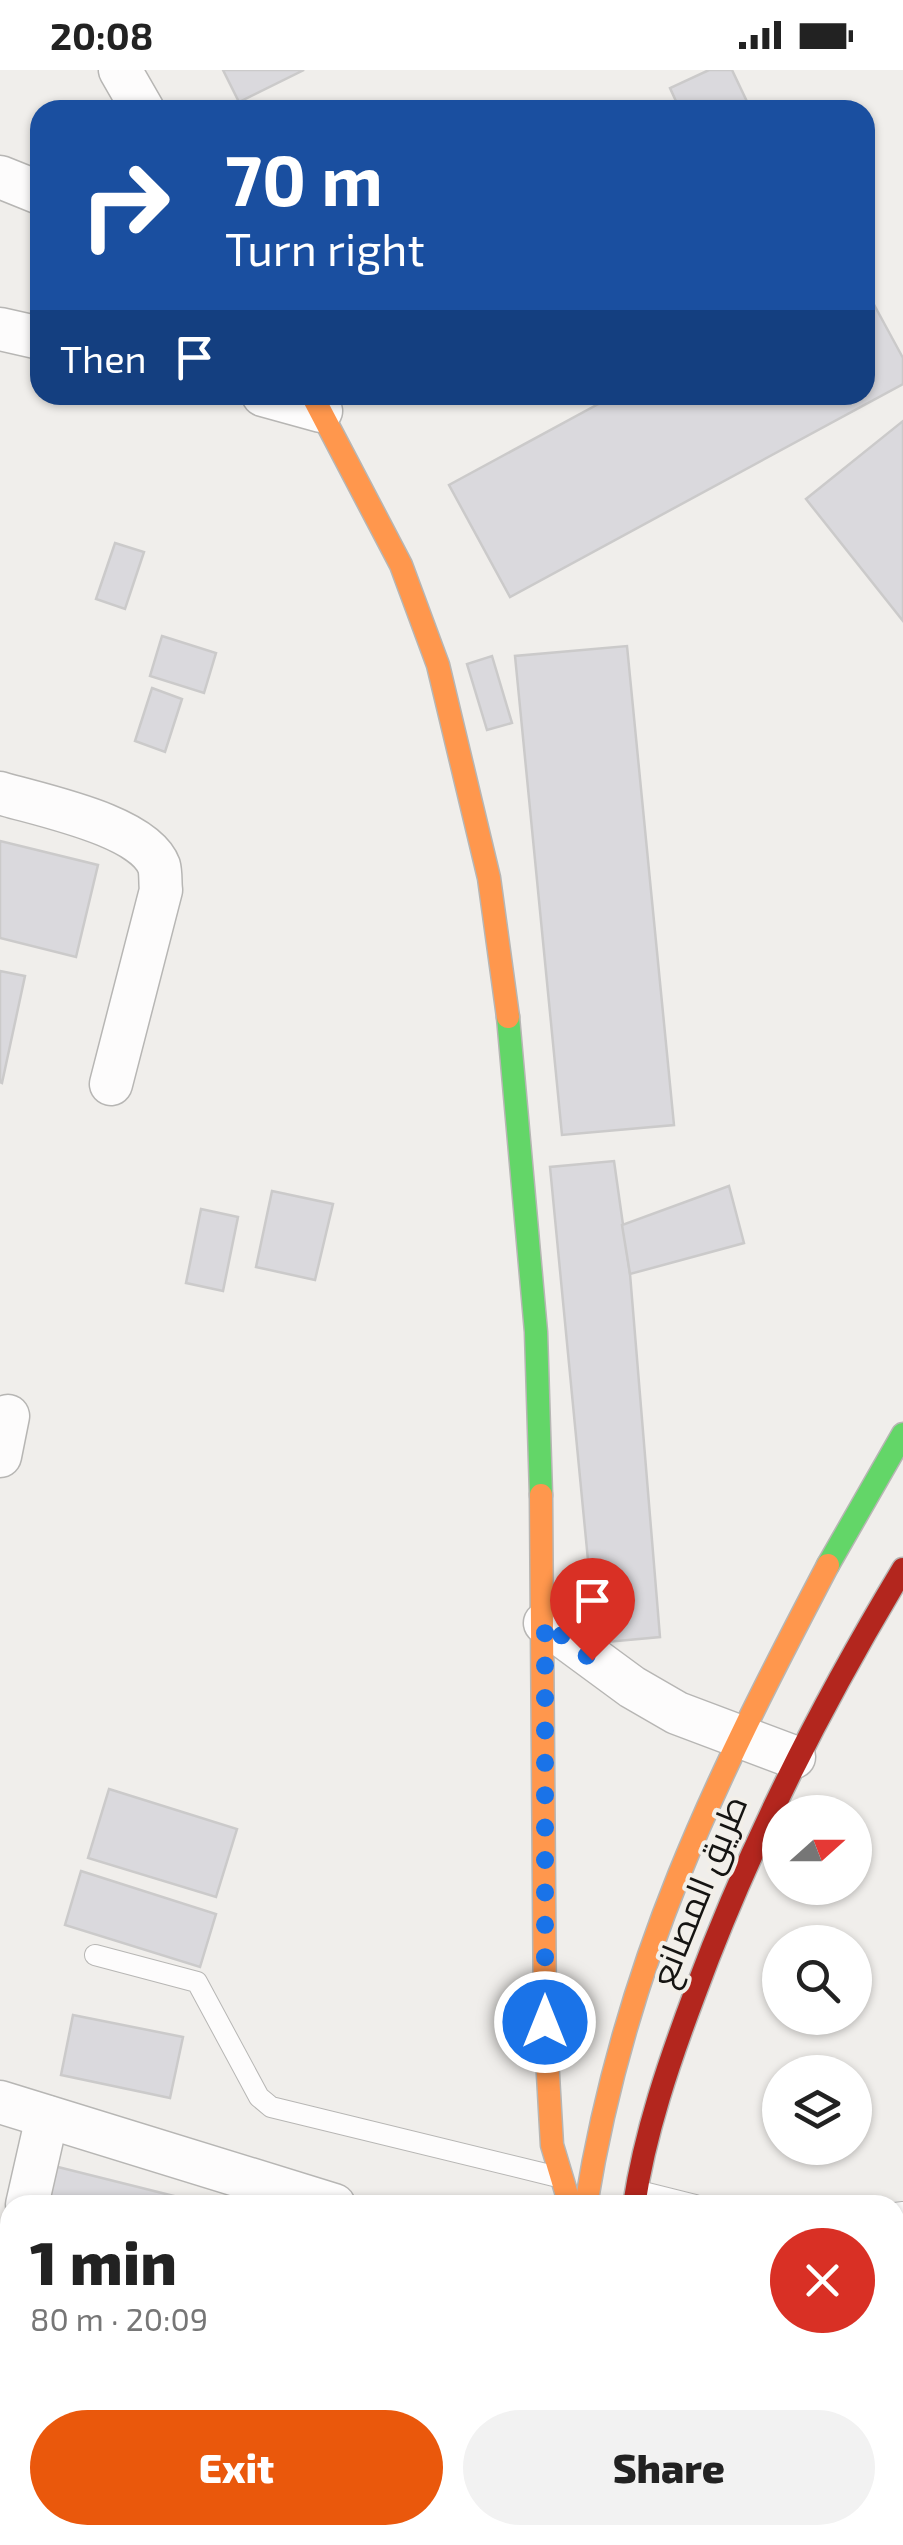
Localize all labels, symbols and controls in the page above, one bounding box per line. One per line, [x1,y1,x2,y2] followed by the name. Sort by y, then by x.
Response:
[50,12,153,58] text: 20:08
[225,136,383,220] text: 70 m
[60,140,190,270] icon: right
[225,221,425,275] text: Turn right
[167,330,222,385] icon: arrive
[60,335,147,381] text: Then
[550,1558,635,1661] pin
[565,1573,620,1628] icon: arrive
[640,1789,758,1993] street label: طريق المصانع
[762,1795,872,1905] north arrow
[762,1795,872,2165] map controls
[762,1925,872,2035] button: search
[493,1970,597,2074] position arrow
[762,2055,872,2165] button: layers
[30,2225,177,2297] text: 1 min
[770,2228,875,2333] button: close
[30,2299,208,2337] text: 80 m · 20:09
[30,2410,443,2525] button: Exit
[463,2410,875,2525] button: Share

